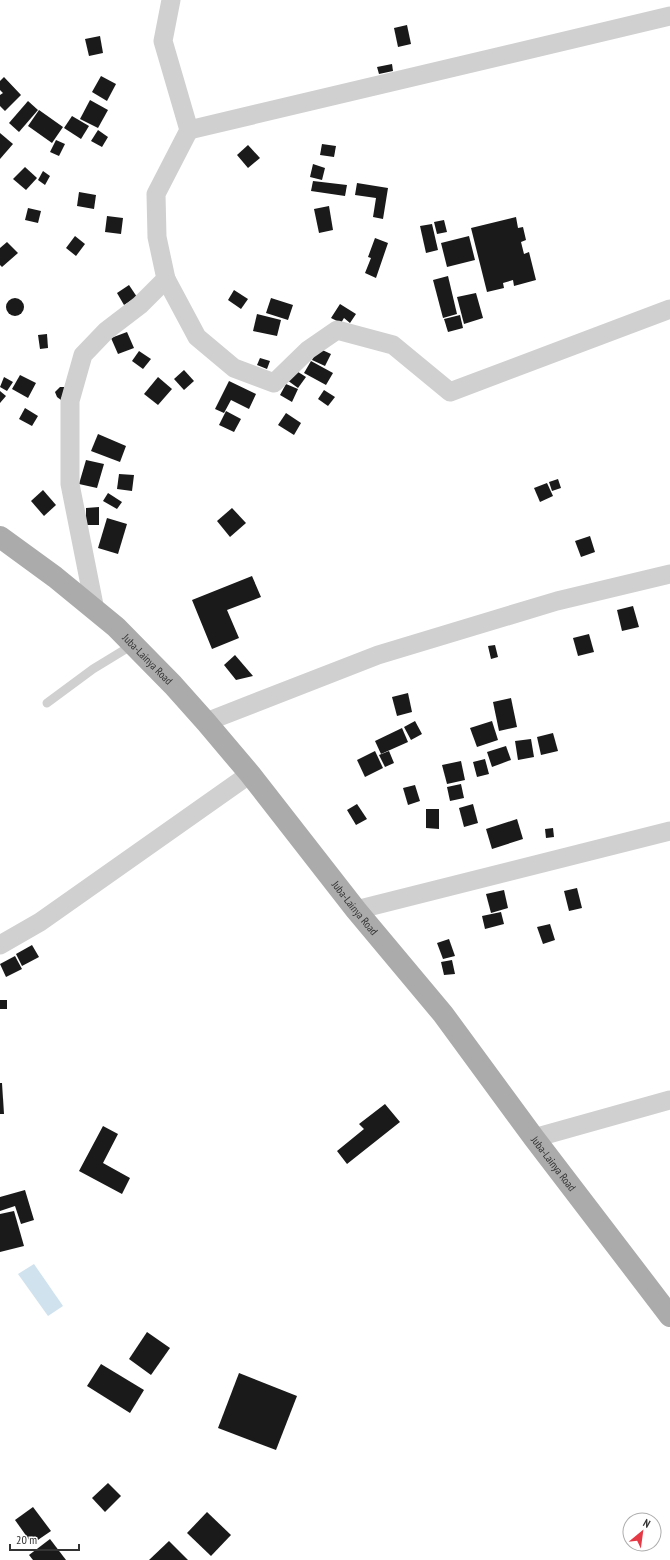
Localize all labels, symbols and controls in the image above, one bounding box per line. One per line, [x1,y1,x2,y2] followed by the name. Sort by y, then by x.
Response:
[119,630,176,688] street label: Juba-Lainya Road
[328,877,381,938] street label: Juba-Lainya Road
[528,1133,579,1194] street label: Juba-Lainya Road
[622,1512,662,1552] north arrow
[641,1516,653,1531] text: N
[10,1526,79,1552] scale bar
[16,1532,37,1547] text: 20 m

